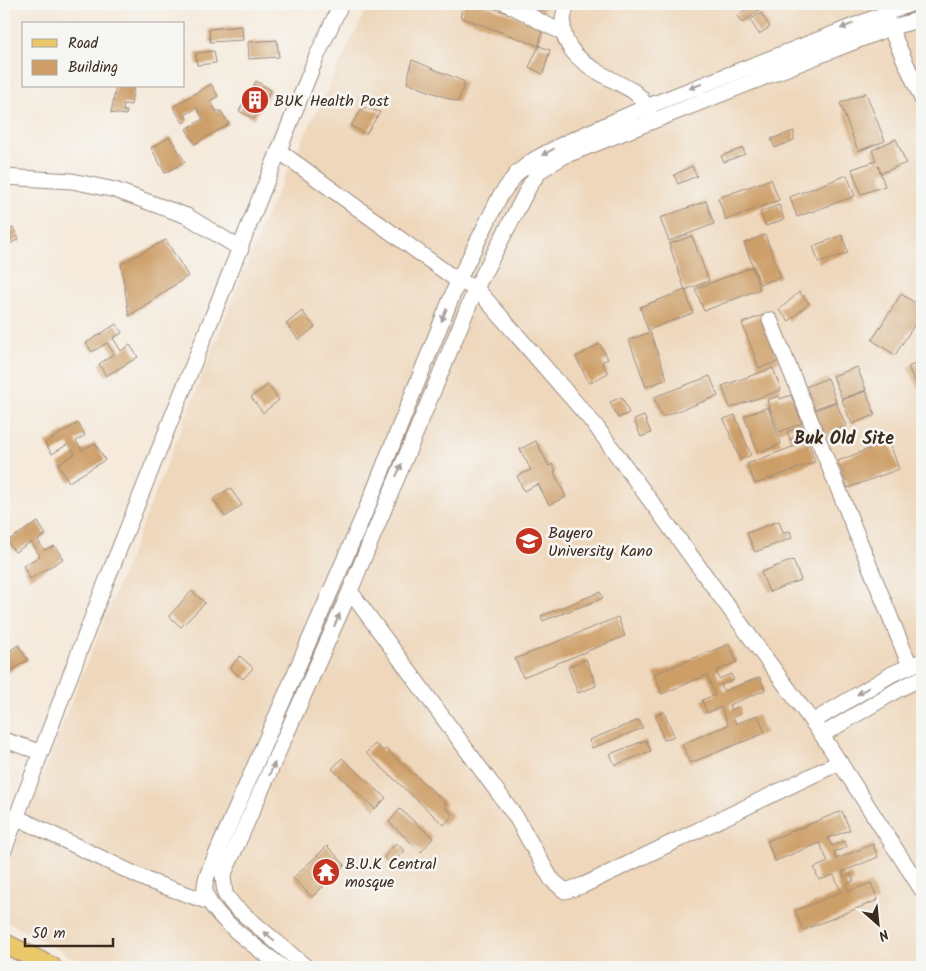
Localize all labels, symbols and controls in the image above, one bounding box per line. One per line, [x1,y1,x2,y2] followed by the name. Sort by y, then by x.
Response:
[22,22,185,88] legend
[840,23,854,31] one-way arrow
[68,32,99,56] text: Road
[68,56,118,80] text: Building
[688,82,703,90] one-way arrow
[240,85,270,115] building icon: BUK Health Post
[274,89,390,114] place label: BUK Health Post
[540,148,555,156] one-way arrow
[440,308,448,322] one-way arrow
[794,425,894,454] district label: Buk Old Site
[396,462,404,477] one-way arrow
[548,521,653,564] place label: Bayero University Kano
[514,526,544,556] school or university icon: Bayero University Kano
[334,613,342,627] one-way arrow
[857,686,870,695] one-way arrow
[269,762,277,776] one-way arrow
[345,852,437,895] place label: B.U.K Central mosque
[311,857,341,887] temple icon: B.U.K Central mosque
[854,898,904,948] north arrow
[25,916,112,948] scale bar
[32,922,66,946] text: 50 m
[874,923,892,947] text: N
[263,931,275,942] one-way arrow

